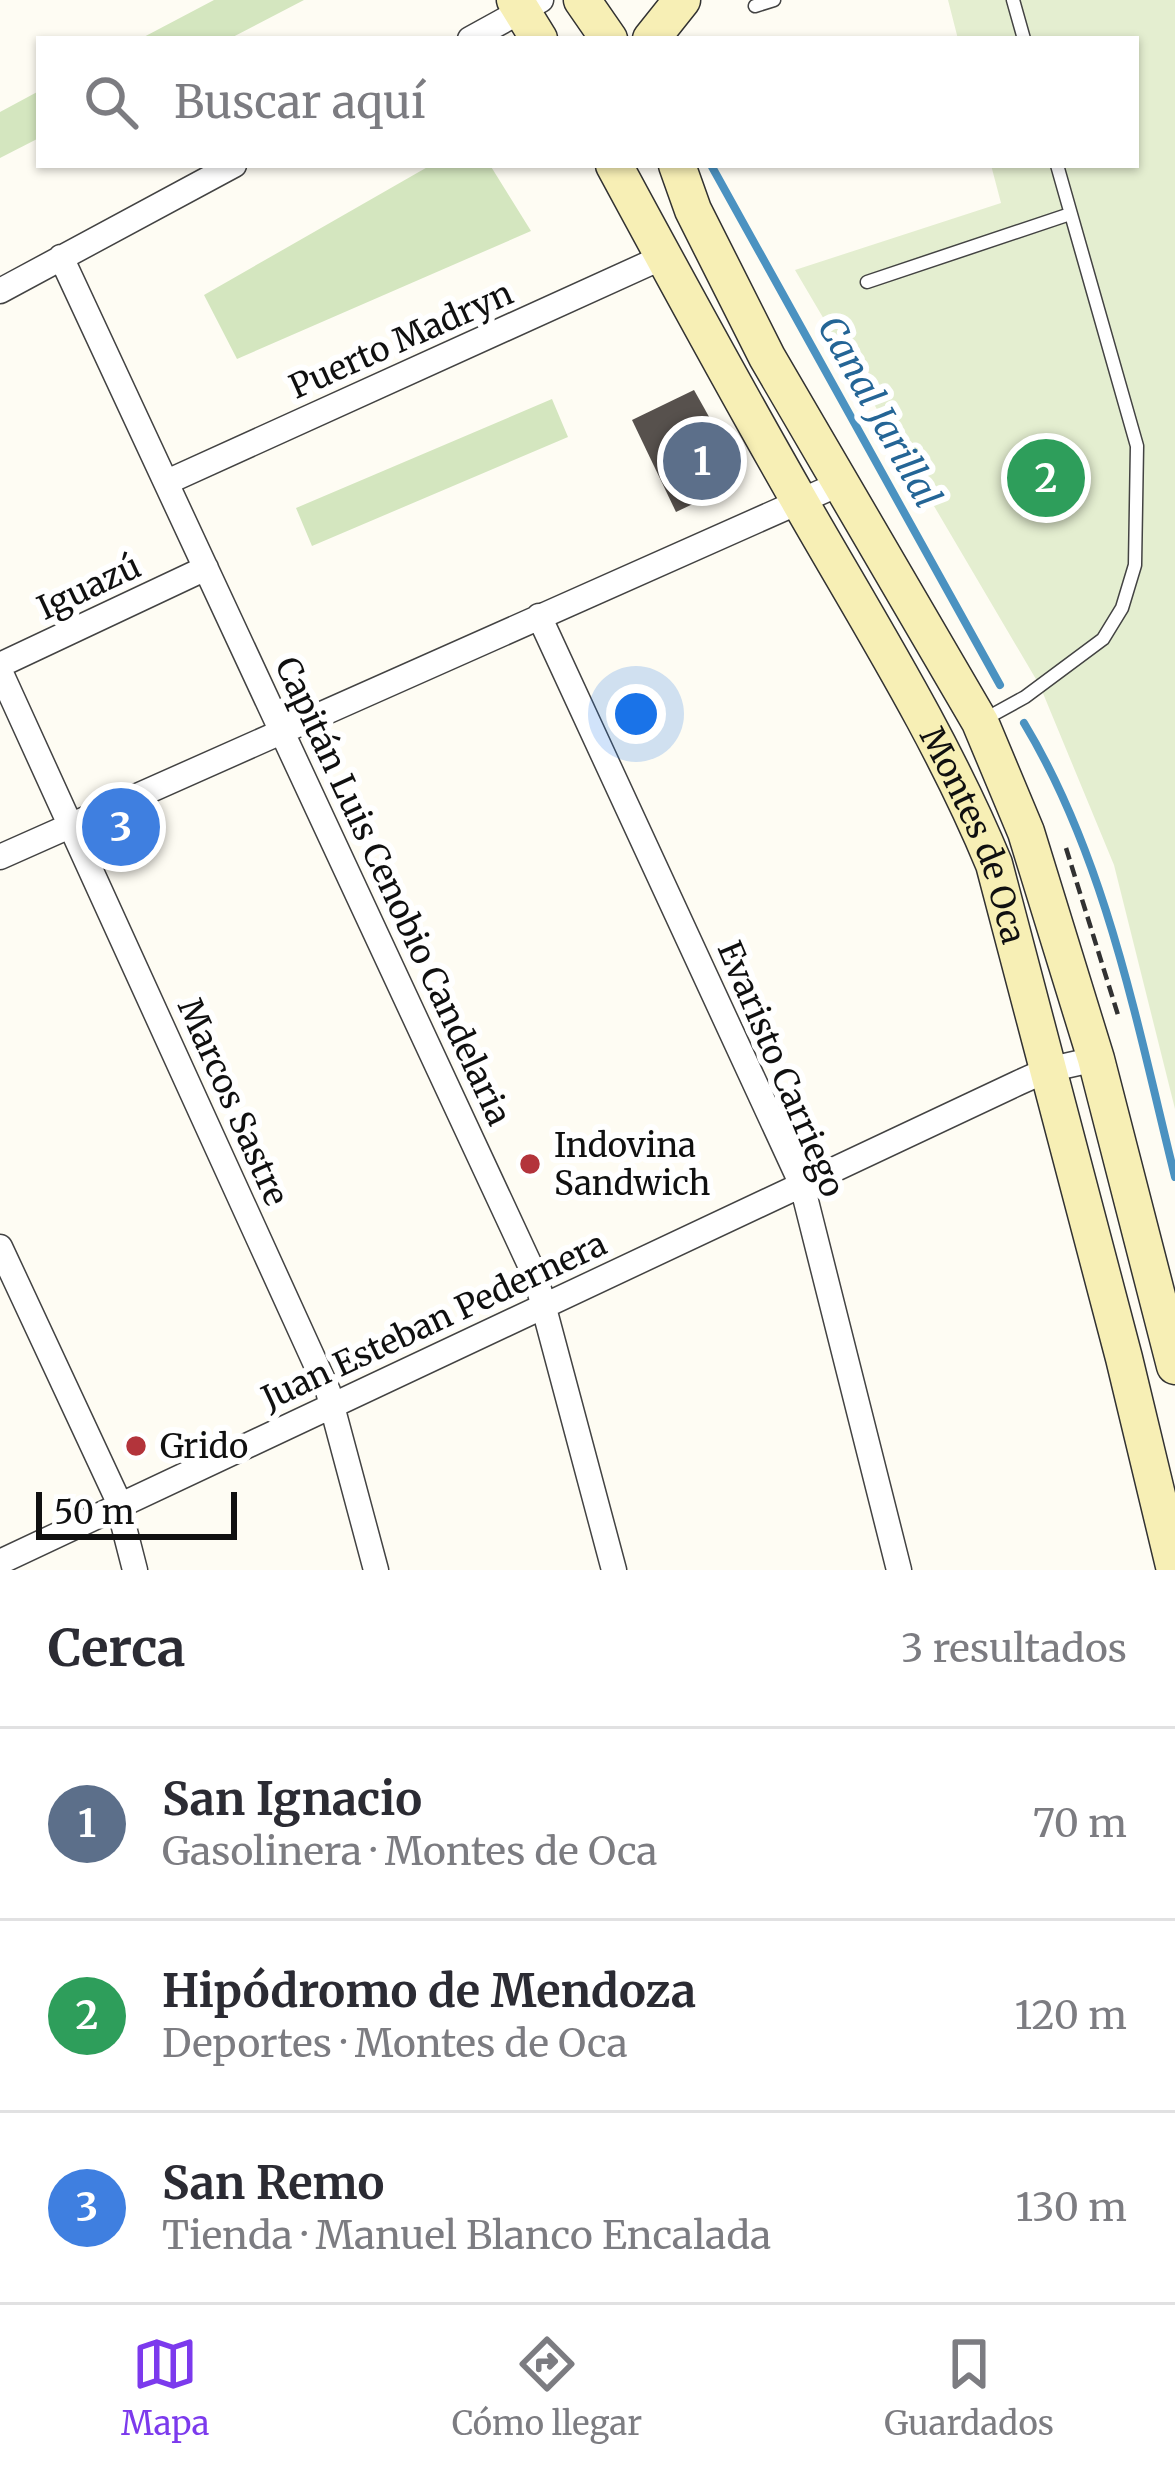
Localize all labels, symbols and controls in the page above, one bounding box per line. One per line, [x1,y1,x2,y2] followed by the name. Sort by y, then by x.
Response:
[36,36,1139,168] search box
[78,69,144,135] icon: search
[174,74,425,130] text: Buscar aquí
[283,272,519,408] street label: Puerto Madryn
[808,308,950,516] water label: Canal Jarillal
[663,416,741,506] pin: 1
[1007,433,1085,523] pin: 2
[31,545,147,629] street label: Iguazú
[266,650,520,1132] street label: Capitán Luis Cenobio Candelaria
[606,684,666,744] your location
[912,720,1035,948] street label: Montes de Oca
[82,782,160,872] pin: 3
[709,935,853,1203] street label: Evaristo Carriego
[169,992,297,1212] street label: Marcos Sastre
[554,1125,710,1204] place label: Indovina Sandwich
[517,1151,543,1177] marker: Indovina Sandwich
[254,1223,613,1419] street label: Juan Esteban Pedernera
[160,1426,248,1467] place label: Grido
[123,1433,149,1459] marker: Grido
[36,1486,237,1539] scale bar
[54,1492,135,1533] text: 50 m
[48,1616,186,1680] text: Cerca
[901,1624,1127,1673] text: 3 resultados
[162,1771,422,1827] text: San Ignacio
[78,1799,96,1848] text: 1
[1033,1799,1127,1848] text: 70 m
[162,1827,658,1876] text: Gasolinera · Montes de Oca
[162,1963,696,2019] text: Hipódromo de Mendoza
[76,1991,98,2040] text: 2
[1014,1991,1127,2040] text: 120 m
[162,2019,628,2068] text: Deportes · Montes de Oca
[162,2155,384,2211] text: San Remo
[76,2183,98,2232] text: 3
[1015,2183,1127,2232] text: 130 m
[162,2211,771,2260] text: Tienda · Manuel Blanco Encalada
[121,2331,210,2444] tab: Mapa
[452,2331,642,2444] tab: Cómo llegar
[884,2331,1054,2444] tab: Guardados

